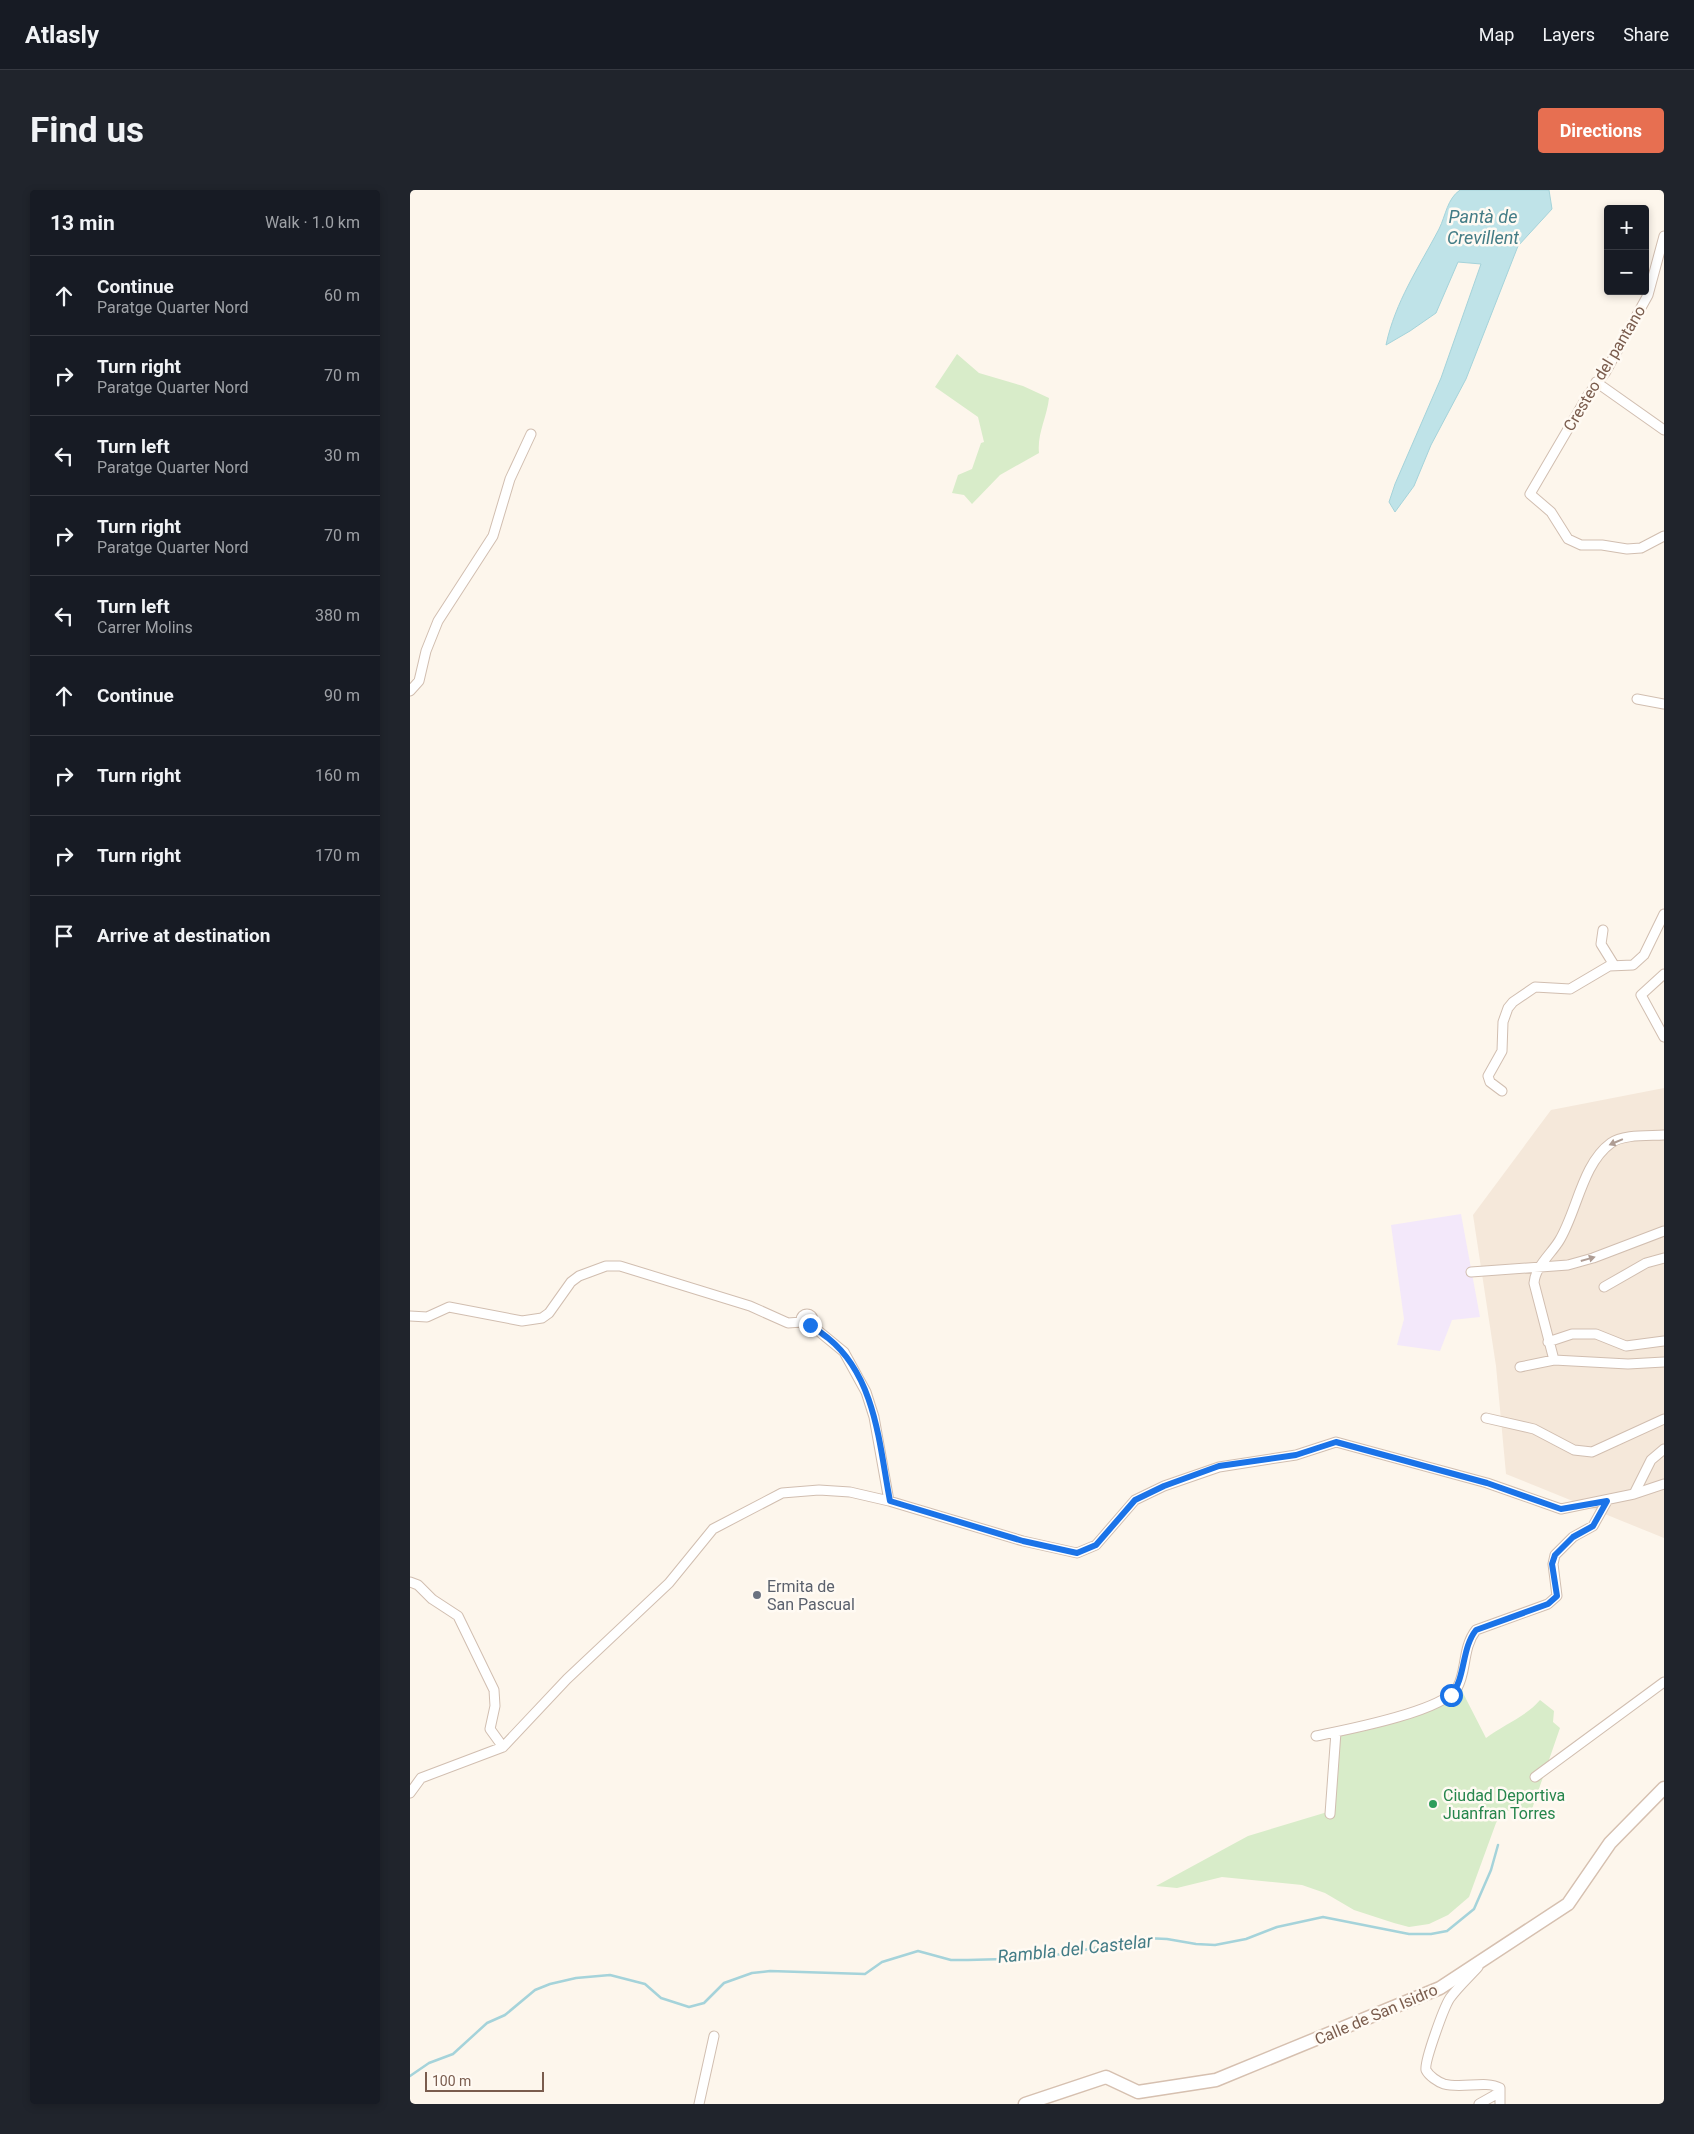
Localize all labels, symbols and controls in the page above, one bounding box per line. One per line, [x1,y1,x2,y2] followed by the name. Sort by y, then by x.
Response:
[25,21,99,49] text: Atlasly
[1479,24,1514,45] text: Map
[1542,24,1595,45] text: Layers
[1623,24,1669,45] text: Share
[1538,108,1664,153] button: Directions
[30,110,144,151] text: Find us
[1604,205,1649,295] map controls
[1604,205,1649,250] button: +
[1447,206,1519,248] water label: Pantà de Crevillent
[50,211,115,235] text: 13 min
[265,213,360,232] text: Walk · 1.0 km
[1604,250,1649,295] button: −
[97,275,174,298] text: Continue
[50,282,78,310] icon: ahead
[324,286,360,305] text: 60 m
[97,298,248,317] text: Paratge Quarter Nord
[1559,302,1649,434] street label: Cresteo del pantano
[97,355,181,378] text: Turn right
[50,362,78,390] icon: right
[324,366,360,385] text: 70 m
[97,378,248,397] text: Paratge Quarter Nord
[97,435,170,458] text: Turn left
[50,442,78,470] icon: left
[324,446,360,465] text: 30 m
[97,458,248,477] text: Paratge Quarter Nord
[97,515,181,538] text: Turn right
[50,522,78,550] icon: right
[324,526,360,545] text: 70 m
[97,538,248,557] text: Paratge Quarter Nord
[97,595,170,618] text: Turn left
[50,602,78,630] icon: left
[315,606,360,625] text: 380 m
[97,618,193,637] text: Carrer Molins
[50,682,78,710] icon: ahead
[97,684,174,707] text: Continue
[324,686,360,705] text: 90 m
[50,762,78,790] icon: right
[97,764,181,787] text: Turn right
[315,766,360,785] text: 160 m
[50,842,78,870] icon: right
[97,844,181,867] text: Turn right
[315,846,360,865] text: 170 m
[50,922,78,950] icon: arrive
[97,924,270,947] text: Arrive at destination
[1609,1138,1623,1146] one-way arrow
[1580,1255,1595,1263] one-way arrow
[799,1314,822,1337] route end
[767,1577,855,1614] place label: Ermita de San Pascual
[751,1589,763,1601] marker: Ermita de San Pascual
[1440,1684,1463,1707] route start
[1443,1786,1565,1823] place label: Ciudad Deportiva Juanfran Torres
[1427,1798,1439,1810] marker: Ciudad Deportiva Juanfran Torres
[996,1930,1155,1967] water label: Rambla del Castelar
[1312,1980,1441,2049] street label: Calle de San Isidro
[425,2069,544,2092] scale bar
[432,2073,471,2089] text: 100 m

